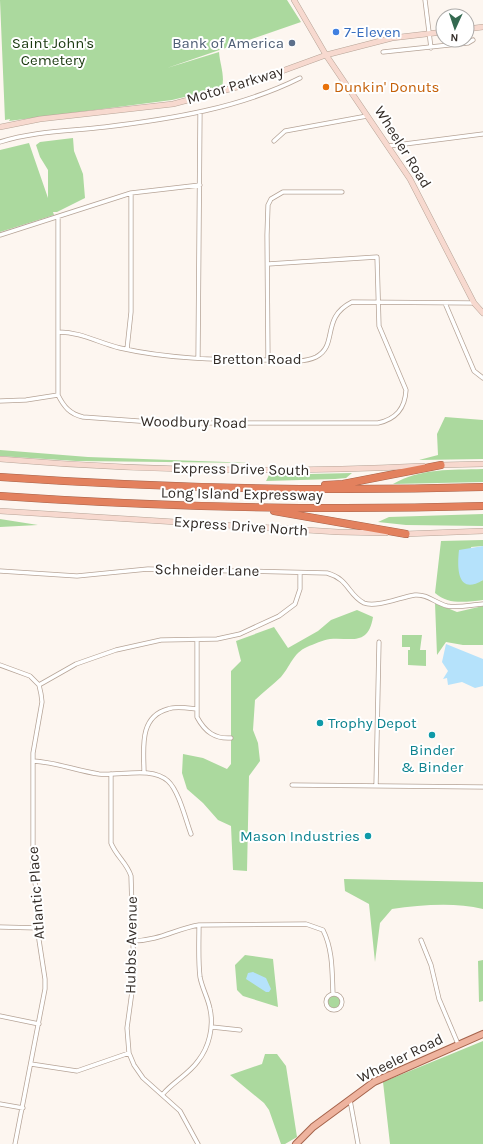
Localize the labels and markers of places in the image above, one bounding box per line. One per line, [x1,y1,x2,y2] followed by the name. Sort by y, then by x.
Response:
[344,23,401,41] place label: 7-Eleven
[331,27,341,37] marker: 7-Eleven
[172,34,284,52] place label: Bank of America
[287,38,297,48] marker: Bank of America
[334,78,439,96] place label: Dunkin' Donuts
[321,82,331,92] marker: Dunkin' Donuts
[328,714,417,732] place label: Trophy Depot
[315,718,325,728] marker: Trophy Depot
[427,730,437,740] marker: Binder & Binder
[401,741,464,776] place label: Binder & Binder
[240,827,360,845] place label: Mason Industries
[363,831,373,841] marker: Mason Industries

